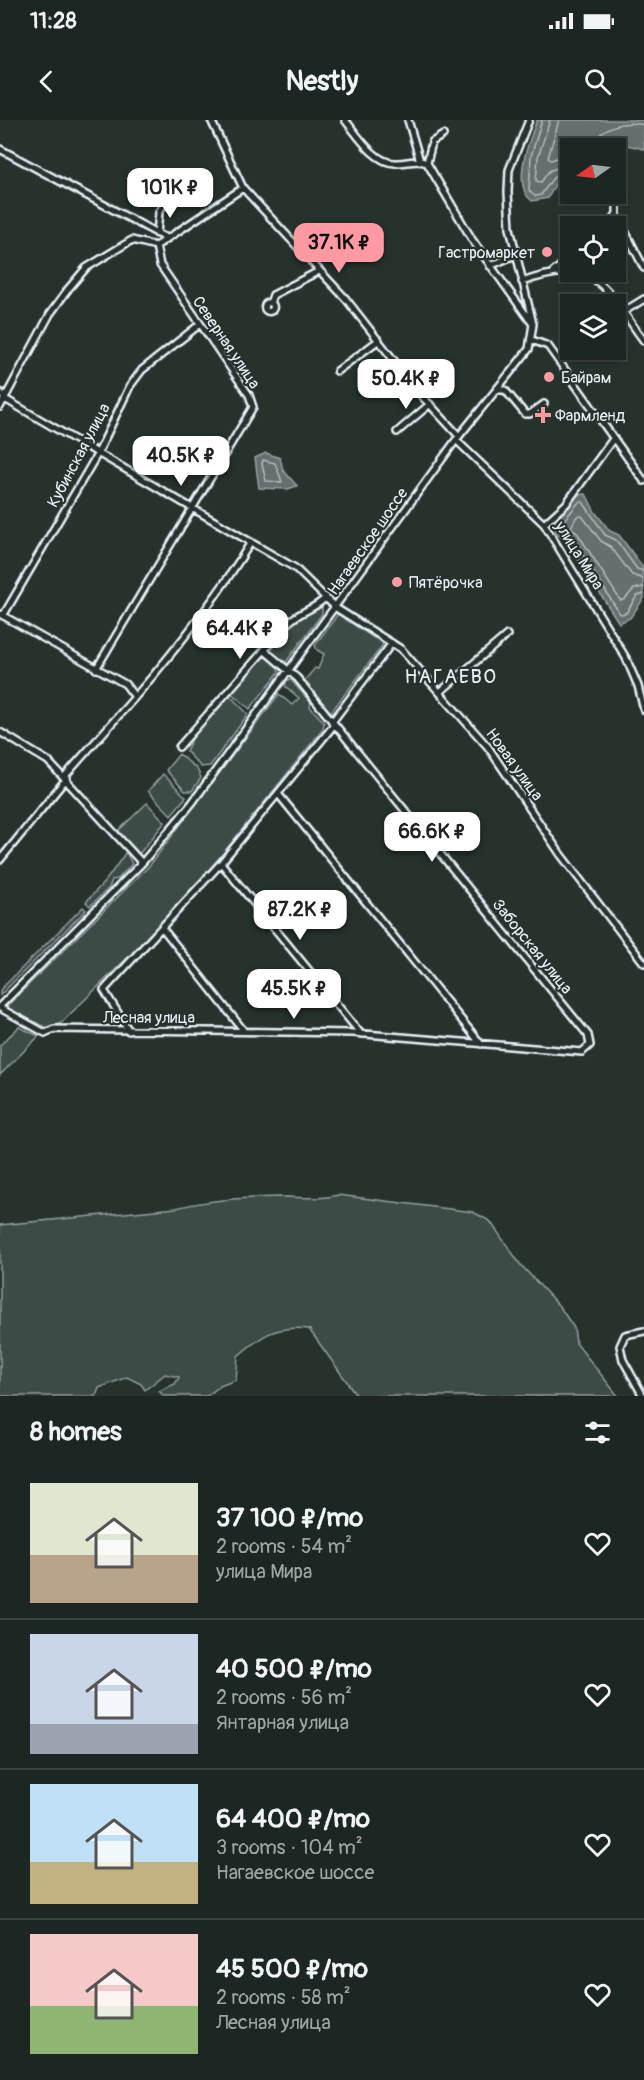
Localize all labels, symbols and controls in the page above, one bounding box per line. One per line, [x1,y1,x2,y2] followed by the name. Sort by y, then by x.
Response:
[30,7,76,35] text: 11:28
[30,65,63,98] icon: back
[286,65,358,98] text: Nestly
[581,65,614,98] icon: search
[560,138,626,204] north arrow
[560,138,626,360] map controls
[121,168,219,219] pin: 101K ₽
[141,175,199,200] text: 101K ₽
[560,216,626,282] button: locate
[284,223,394,274] pin: 37.1K ₽
[308,230,370,255] text: 37.1K ₽
[438,243,535,263] place label: Гастромаркет
[540,245,554,259] marker: Гастромаркет
[188,292,264,393] street label: Северная улица
[560,294,626,360] button: layers
[351,359,461,410] pin: 50.4K ₽
[372,366,440,391] text: 50.4K ₽
[561,368,611,388] place label: Байрам
[542,370,556,384] marker: Байрам
[43,400,115,511] street label: Кубинская улица
[555,406,626,426] place label: Фармленд
[536,408,550,422] marker: Фармленд
[126,436,236,487] pin: 40.5K ₽
[147,443,215,468] text: 40.5K ₽
[323,484,412,599] street label: Нагаевское шоссе
[550,517,608,593] street label: улица Мира
[409,573,483,593] place label: Пятёрочка
[390,575,404,589] marker: Пятёрочка
[185,609,295,660] pin: 64.4K ₽
[206,616,274,641] text: 64.4K ₽
[404,664,498,689] district label: НАГАЕВО
[481,724,547,805] street label: Новая улица
[377,812,487,863] pin: 66.6K ₽
[398,819,466,844] text: 66.6K ₽
[245,890,355,941] pin: 87.2K ₽
[488,895,577,998] street label: Заборская улица
[268,897,332,922] text: 87.2K ₽
[239,969,349,1020] pin: 45.5K ₽
[261,976,327,1001] text: 45.5K ₽
[102,1008,195,1028] street label: Лесная улица
[30,1416,122,1448] text: 8 homes
[581,1416,614,1449] icon: filters
[216,1502,363,1534] text: 37 100 ₽/mo
[78,1507,150,1579] icon: home
[581,1527,614,1560] icon: heart
[216,1534,352,1559] text: 2 rooms · 54 m²
[216,1559,312,1584] text: улица Мира
[216,1653,372,1685] text: 40 500 ₽/mo
[78,1658,150,1730] icon: home
[581,1678,614,1711] icon: heart
[216,1685,352,1710] text: 2 rooms · 56 m²
[216,1710,349,1735] text: Янтарная улица
[216,1803,370,1835] text: 64 400 ₽/mo
[78,1808,150,1880] icon: home
[581,1828,614,1861] icon: heart
[216,1835,363,1860] text: 3 rooms · 104 m²
[216,1860,374,1885] text: Нагаевское шоссе
[216,1953,368,1985] text: 45 500 ₽/mo
[78,1958,150,2030] icon: home
[581,1978,614,2011] icon: heart
[216,1985,351,2010] text: 2 rooms · 58 m²
[216,2010,331,2035] text: Лесная улица

